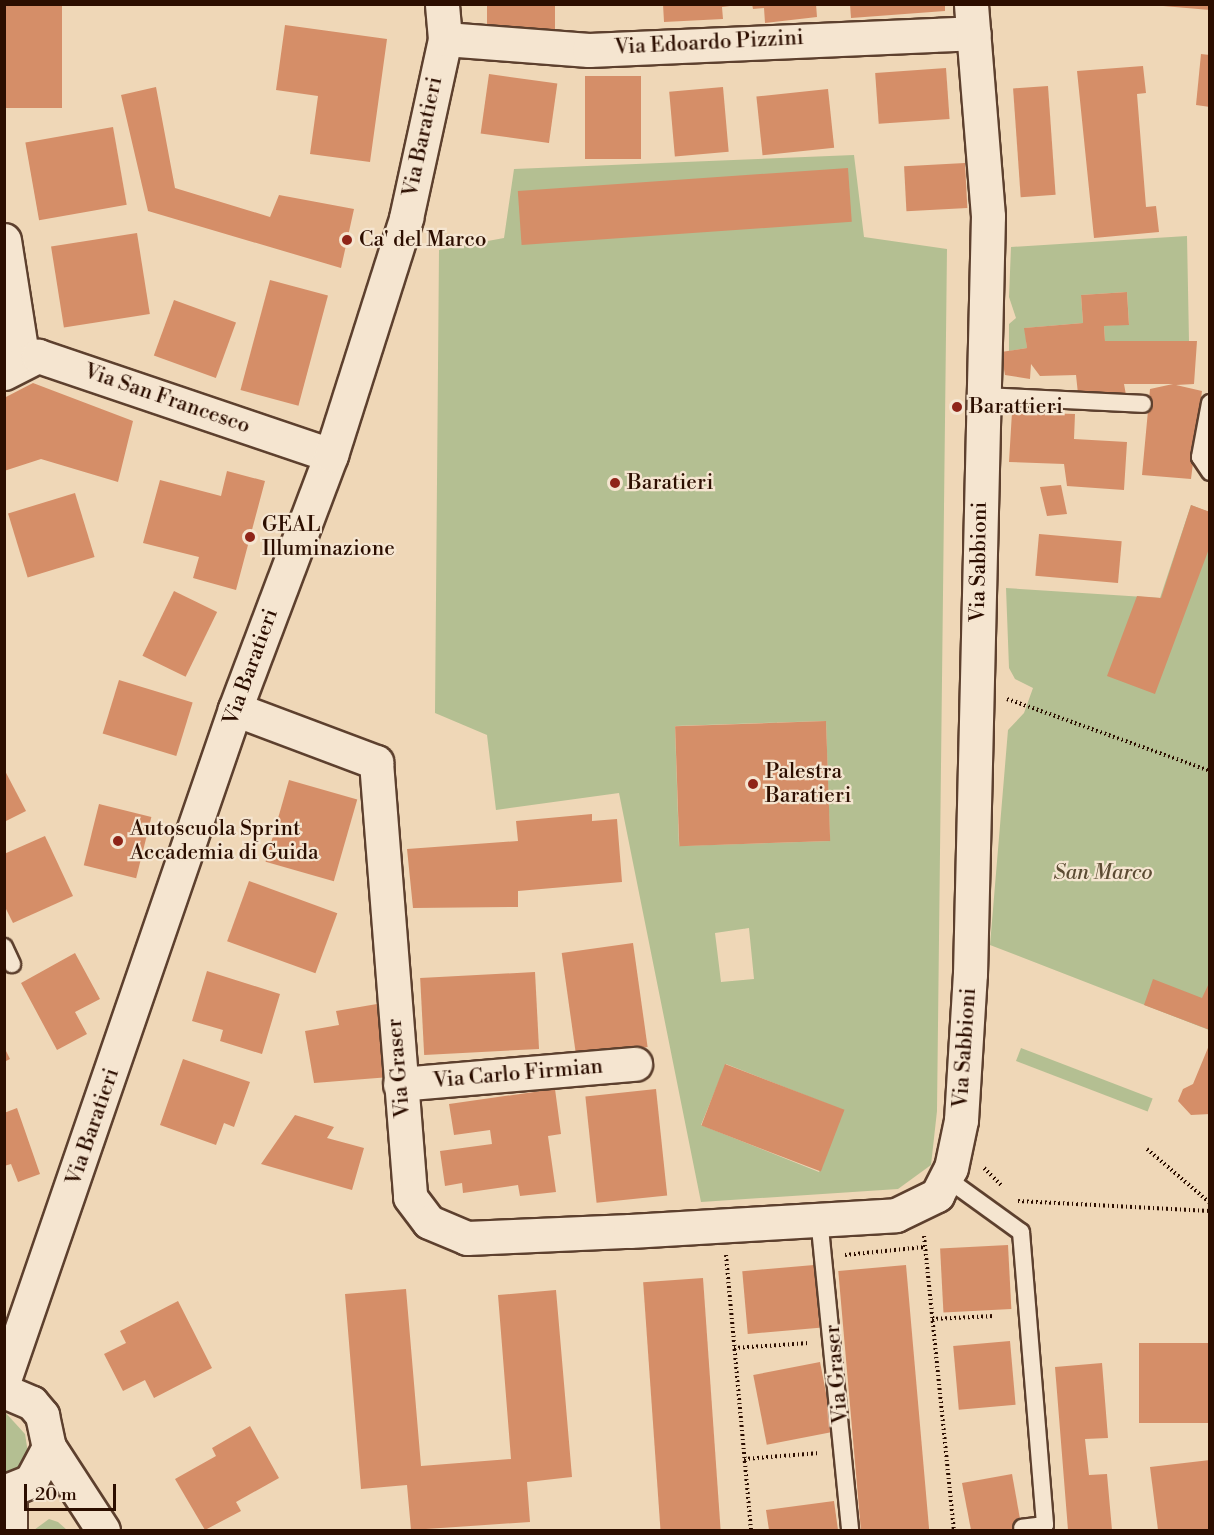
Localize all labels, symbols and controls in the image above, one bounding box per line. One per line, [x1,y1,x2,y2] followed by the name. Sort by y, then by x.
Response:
[614,25,804,61] street label: Via Edoardo Pizzini
[398,75,448,199] street label: Via Baratieri
[359,227,487,253] place label: Ca' del Marco
[340,233,354,247] marker: Ca' del Marco
[81,359,253,439] street label: Via San Francesco
[969,394,1063,420] place label: Barattieri
[950,400,964,414] marker: Barattieri
[627,470,713,496] place label: Baratieri
[608,476,622,490] marker: Baratieri
[965,502,993,622] street label: Via Sabbioni
[262,512,395,562] place label: GEAL Illuminazione
[243,530,257,544] marker: GEAL Illuminazione
[218,605,284,729] street label: Via Baratieri
[765,759,851,809] place label: Palestra Baratieri
[746,777,760,791] marker: Palestra Baratieri
[130,816,319,866] place label: Autoscuola Sprint Accademia di Guida
[111,834,125,848] marker: Autoscuola Sprint Accademia di Guida
[1053,860,1153,886] park label: San Marco
[948,987,982,1109] street label: Via Sabbioni
[382,1017,416,1119] street label: Via Graser
[432,1054,604,1094] street label: Via Carlo Firmian
[61,1065,125,1189] street label: Via Baratieri
[820,1323,854,1425] street label: Via Graser
[27,1472,118,1510] scale bar
[35,1483,77,1506] text: 20 m

